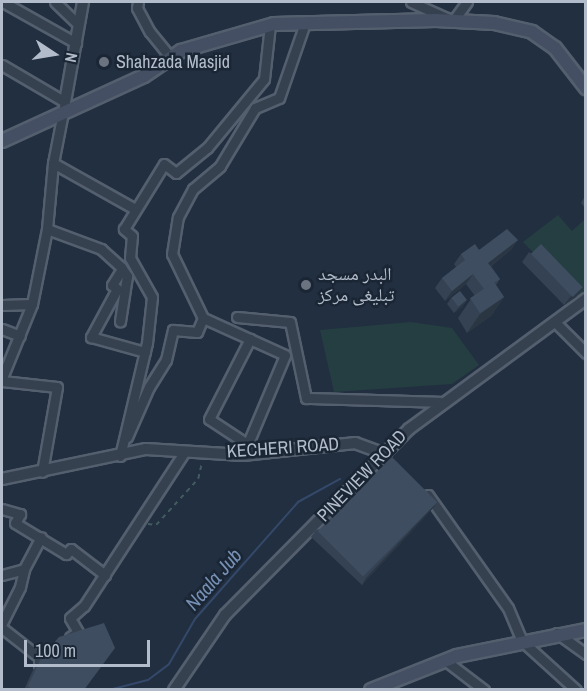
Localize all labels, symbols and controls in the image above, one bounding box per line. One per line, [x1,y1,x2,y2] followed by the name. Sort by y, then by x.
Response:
[24,24,84,84] north arrow
[60,51,83,65] text: N
[116,51,230,73] place label: Shahzada Masjid
[97,55,111,69] marker: Shahzada Masjid
[318,264,394,306] place label: البدر مسجد تبلیغی مرکز
[299,278,313,292] marker: البدر مسجد تبلیغی مرکز
[313,426,411,526] street label: PINEVIEW ROAD
[226,433,340,463] street label: KECHERI ROAD
[180,543,246,615] water label: Naala Jub
[27,628,153,666] scale bar
[35,638,76,663] text: 100 m

